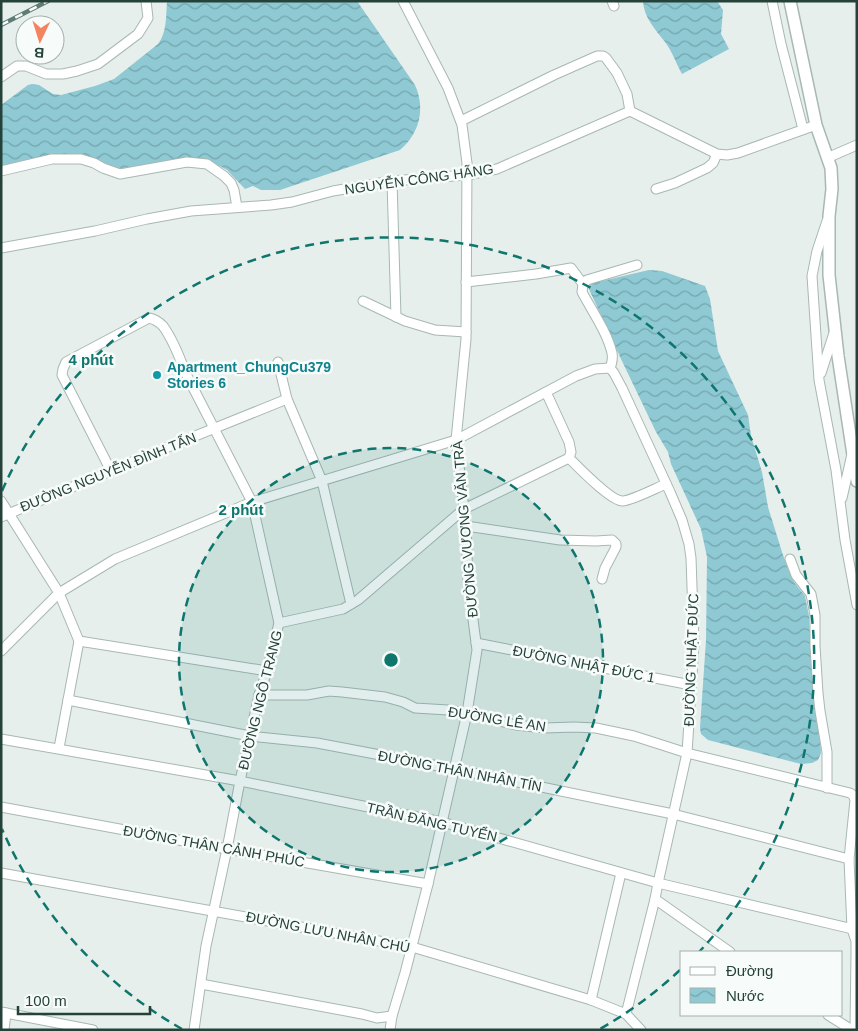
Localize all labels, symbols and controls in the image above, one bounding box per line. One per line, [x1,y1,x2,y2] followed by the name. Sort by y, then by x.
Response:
[15,15,65,65] north arrow
[33,45,45,61] text: B
[344,161,494,197] street label: NGUYỄN CÔNG HÃNG
[69,351,114,368] text: 4 phút
[167,359,331,391] place label: Apartment_ChungCu379 Stories 6
[151,369,163,381] marker: Apartment_ChungCu379 Stories 6
[18,429,198,515] street label: ĐƯỜNG NGUYỄN ĐÌNH TẤN
[449,439,481,618] street label: ĐƯỜNG VƯƠNG VĂN TRÀ
[219,501,264,518] text: 2 phút
[681,593,701,727] street label: ĐƯỜNG NHẬT ĐỨC
[235,628,285,772] street label: ĐƯỜNG NGÔ TRANG
[512,642,657,686] street label: ĐƯỜNG NHẬT ĐỨC 1
[382,651,400,669] centre of rings
[447,703,547,735] street label: ĐƯỜNG LÊ AN
[377,747,543,795] street label: ĐƯỜNG THÂN NHÂN TÍN
[365,798,499,845] street label: TRẦN ĐĂNG TUYỂN
[122,822,306,870] street label: ĐƯỜNG THÂN CẢNH PHÚC
[245,908,411,956] street label: ĐƯỜNG LƯU NHÂN CHÚ
[680,951,843,1016] legend
[726,962,773,979] text: Đường
[18,984,150,1016] scale bar
[726,987,765,1004] text: Nước
[25,992,67,1009] text: 100 m

